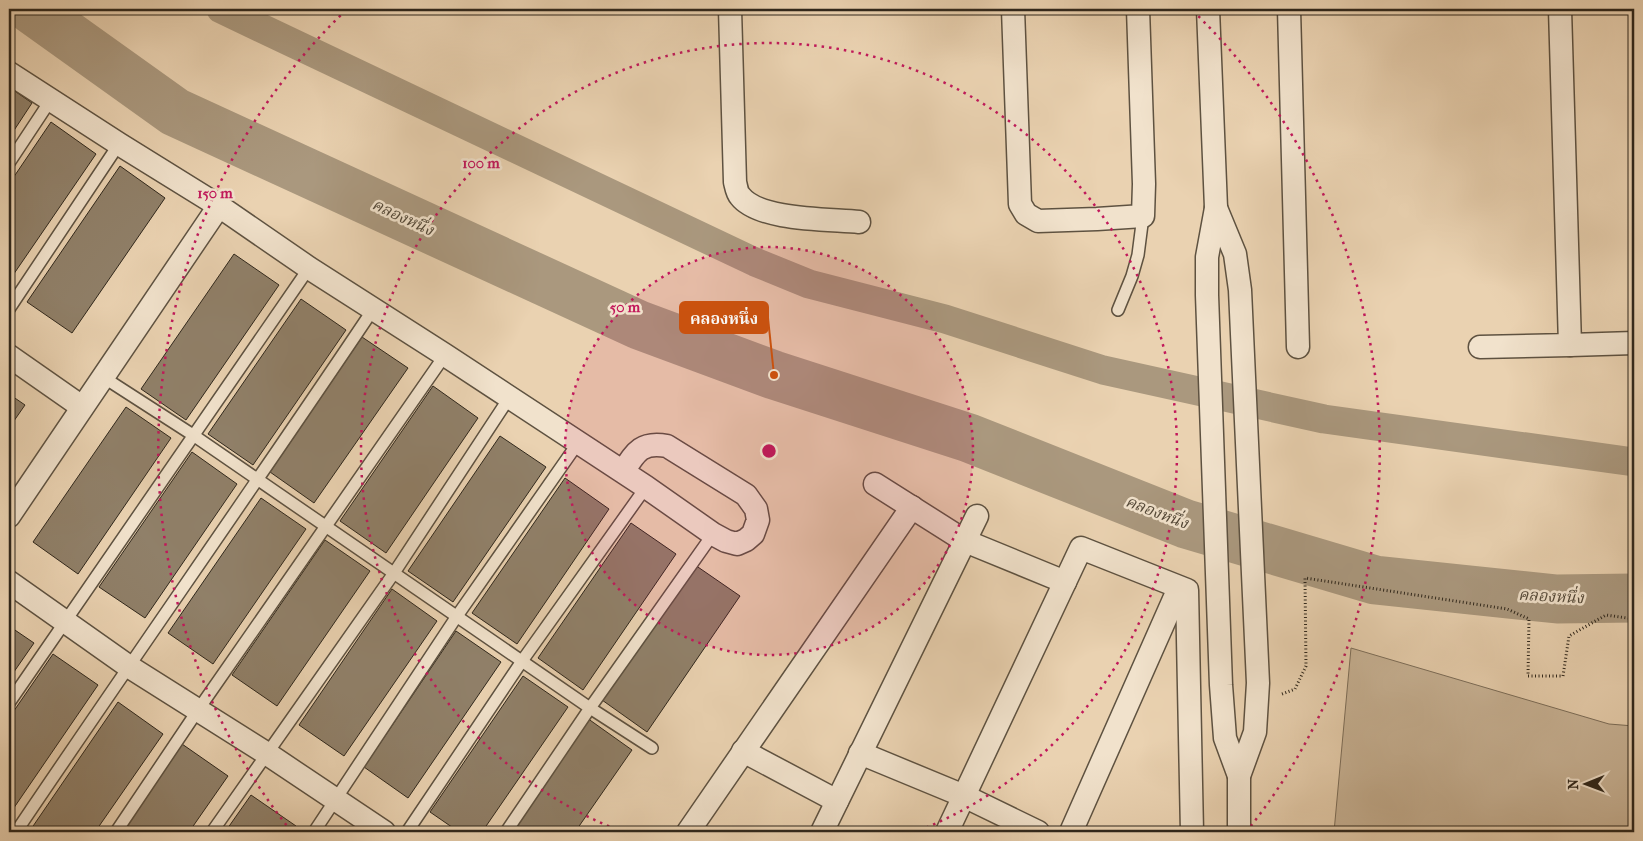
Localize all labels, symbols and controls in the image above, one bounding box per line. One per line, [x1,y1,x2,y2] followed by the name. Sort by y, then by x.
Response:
[462,154,500,172] text: 100 m
[197,184,233,202] text: 150 m
[369,193,439,240] water label: คลองหนึ่ง
[610,298,641,316] text: 50 m
[680,302,768,333] callout: คลองหนึ่ง
[690,307,758,328] text: คลองหนึ่ง
[760,442,778,460] centre of rings
[1123,490,1193,533] water label: คลองหนึ่ง
[1518,583,1585,607] water label: คลองหนึ่ง
[1560,758,1610,808] north arrow
[1565,778,1582,790] text: N

